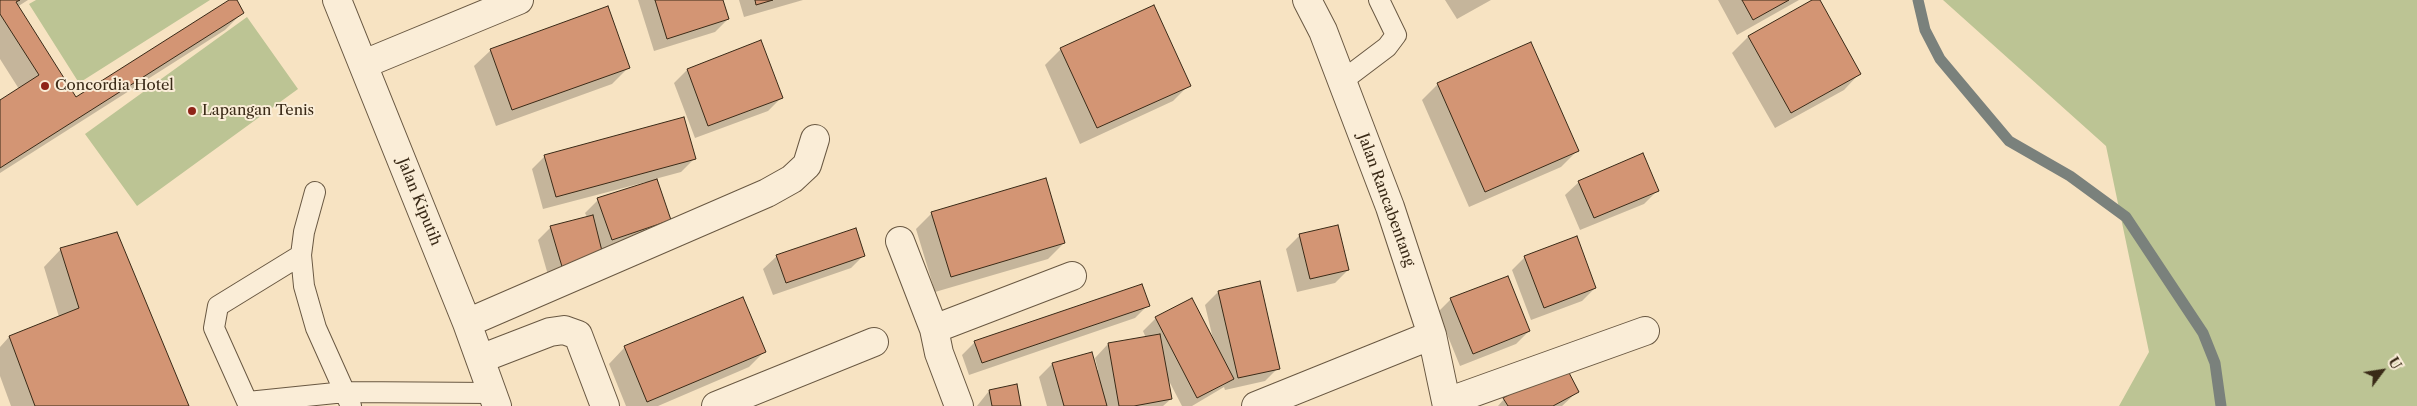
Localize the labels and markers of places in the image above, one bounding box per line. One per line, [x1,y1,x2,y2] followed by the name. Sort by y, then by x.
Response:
[55,77,174,95] place label: Concordia Hotel
[39,80,51,92] marker: Concordia Hotel
[202,102,314,120] place label: Lapangan Tenis
[186,105,198,117] marker: Lapangan Tenis

